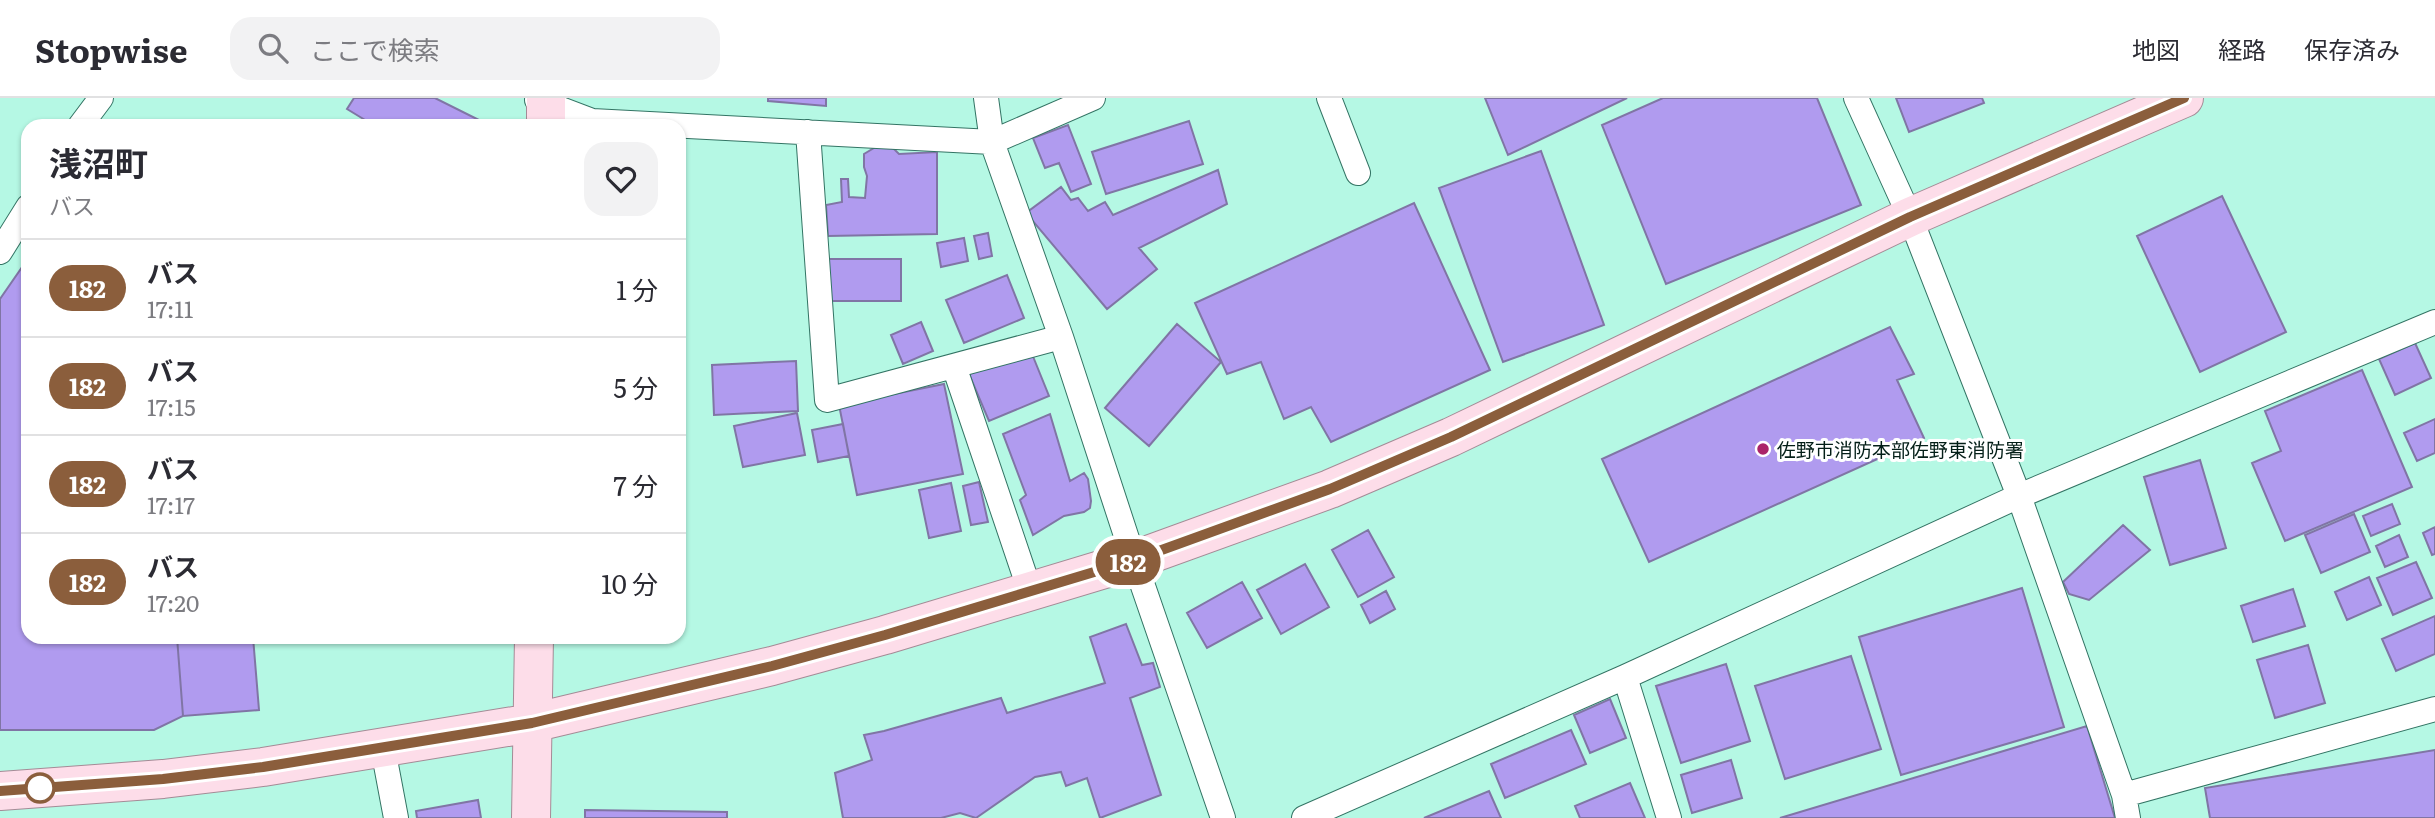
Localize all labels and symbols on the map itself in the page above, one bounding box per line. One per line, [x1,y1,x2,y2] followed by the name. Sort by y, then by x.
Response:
[1777,435,2024,463] place label: 佐野市消防本部佐野東消防署
[1755,441,1771,457] marker: 佐野市消防本部佐野東消防署
[1088,539,1168,585] line badge: 182
[25,773,55,803] unlabelled marker

